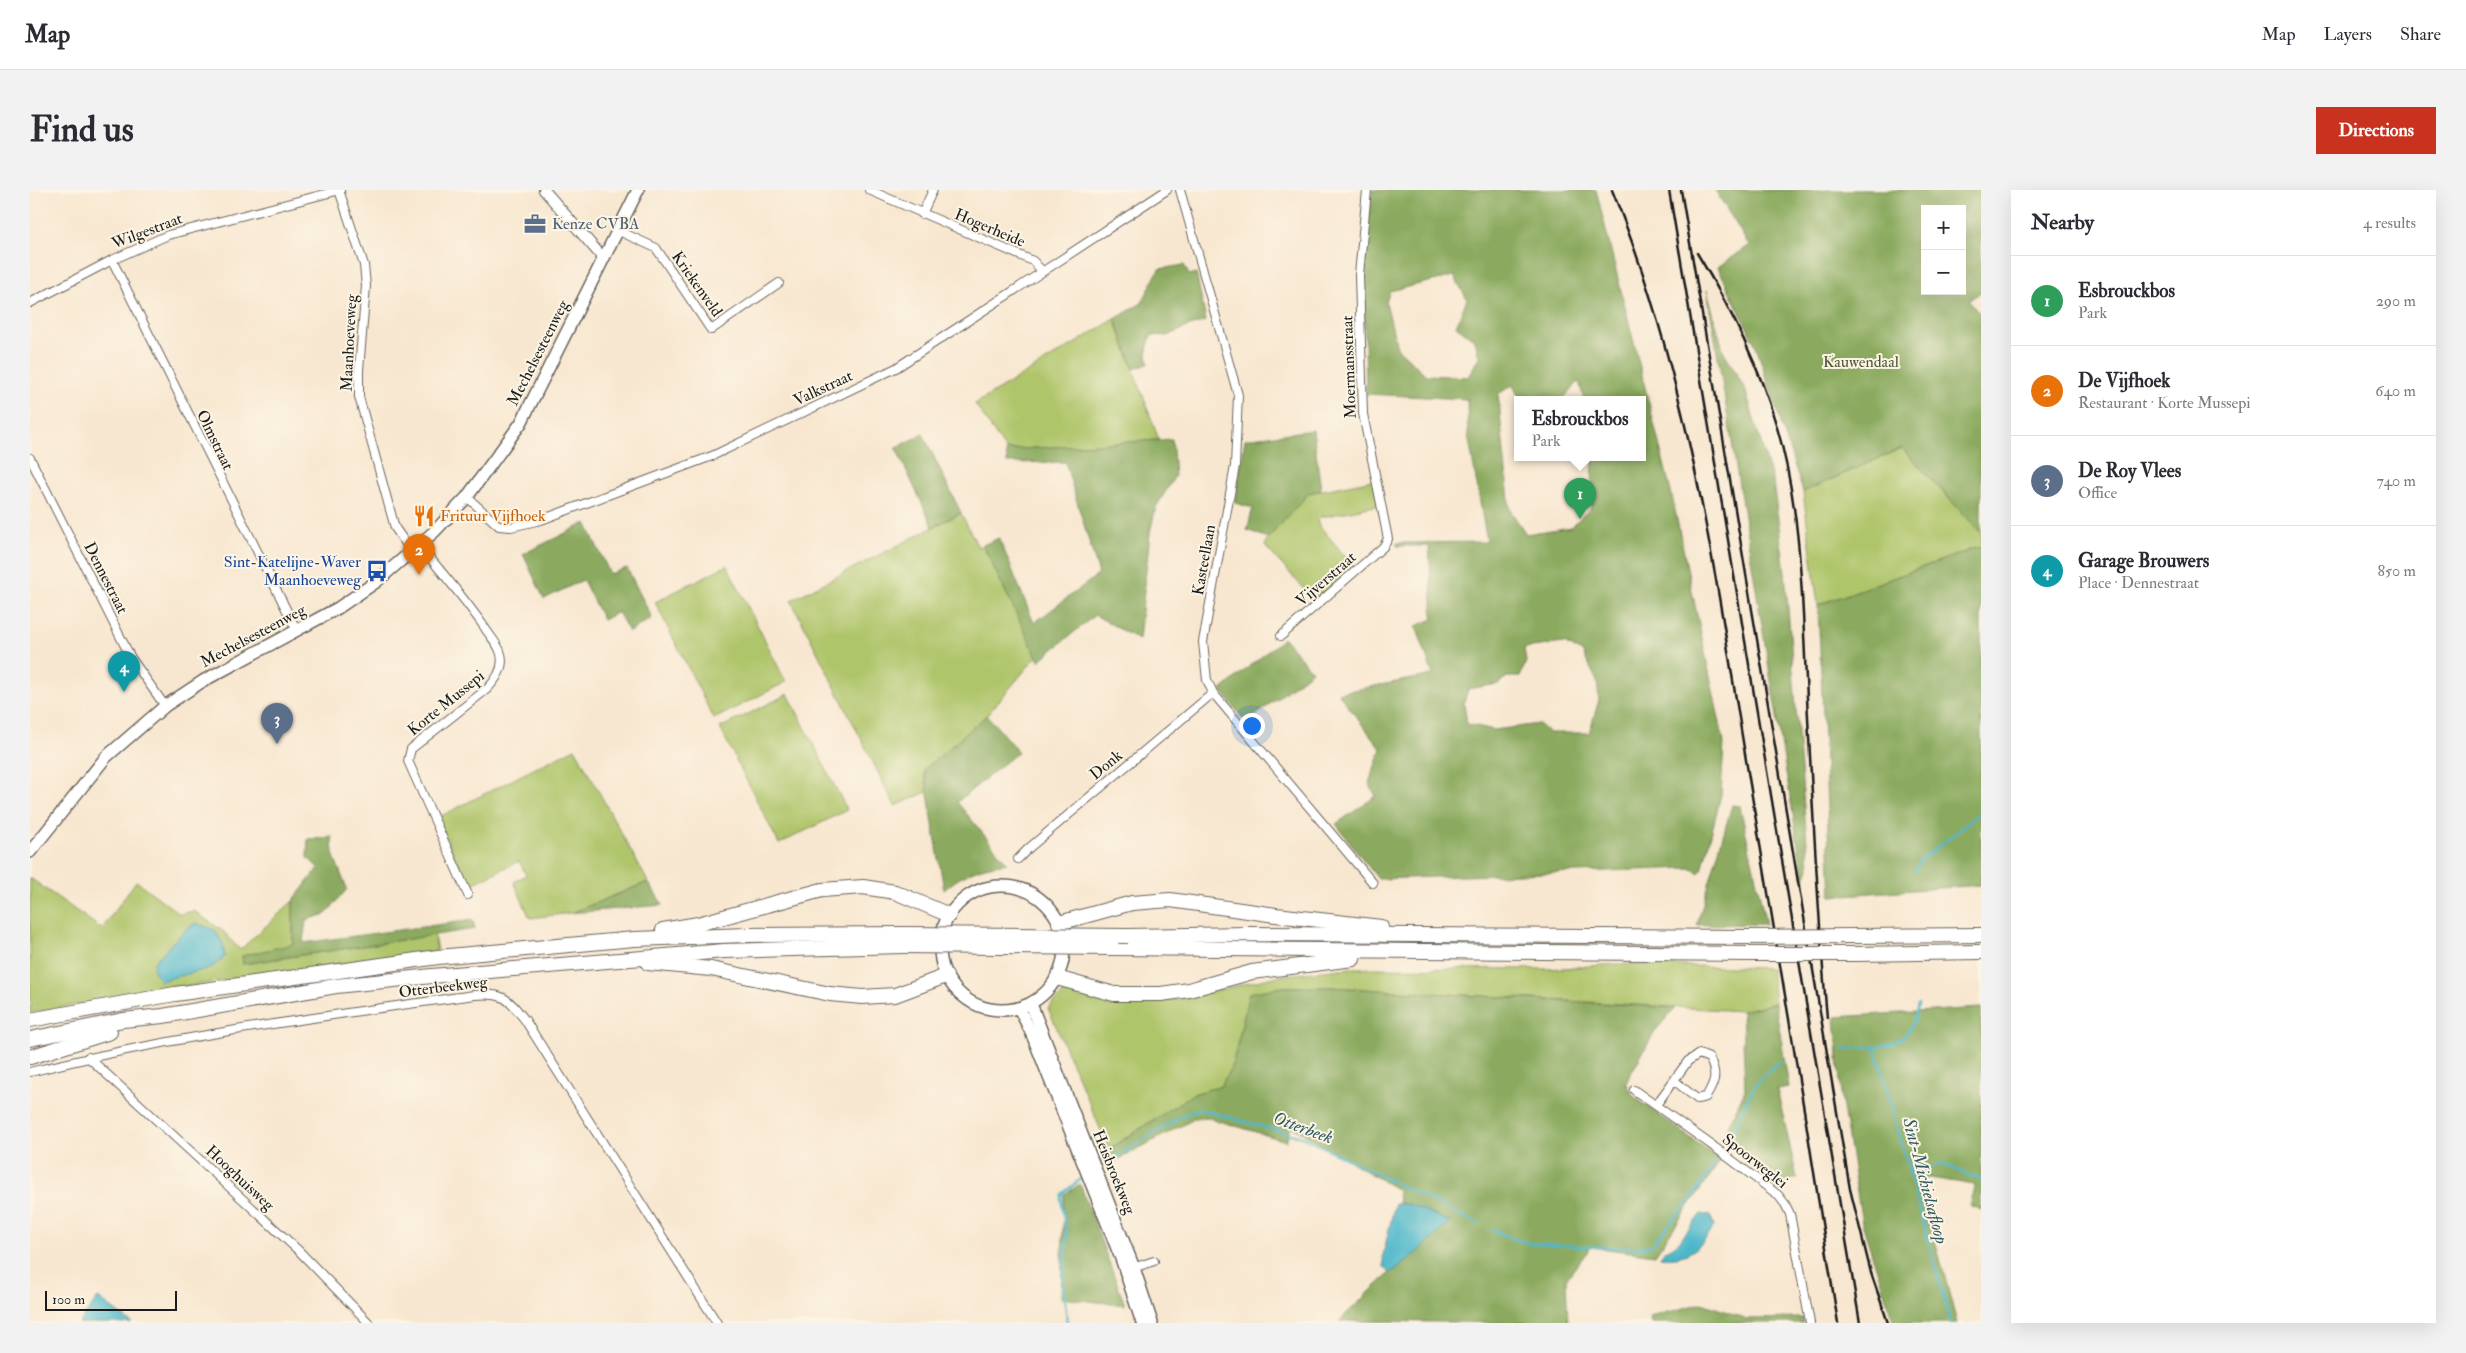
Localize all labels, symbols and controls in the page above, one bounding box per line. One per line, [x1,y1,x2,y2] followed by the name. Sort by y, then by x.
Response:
[25,19,70,50] text: Map
[2262,23,2296,46] text: Map
[2324,23,2372,46] text: Layers
[2400,23,2441,46] text: Share
[2316,107,2436,154] button: Directions
[30,108,134,152] text: Find us
[952,204,1029,252] street label: Hogerheide
[1921,205,1966,295] map controls
[1921,205,1966,250] button: +
[108,208,185,254] street label: Wilgestraat
[2031,209,2094,236] text: Nearby
[522,211,548,237] office icon: Kenze CVBA
[2363,213,2416,233] text: 4 results
[552,214,639,234] place label: Kenze CVBA
[667,247,727,321] street label: Kriekenveld
[1921,250,1966,295] button: −
[2078,279,2175,303] text: Esbrouckbos
[2044,291,2050,311] text: 1
[2376,291,2416,311] text: 290 m
[336,293,362,392] street label: Maanhoeveweg
[503,296,574,409] street label: Mechelsesteenweg
[2078,303,2107,323] text: Park
[1337,315,1361,419] street label: Moermansstraat
[1823,352,1899,372] park label: Kauwendaal
[790,366,856,410] street label: Valkstraat
[2078,369,2170,393] text: De Vijfhoek
[2043,381,2051,401] text: 2
[2375,381,2416,401] text: 640 m
[2078,393,2251,413] text: Restaurant · Korte Mussepi
[1514,396,1646,461] popup
[192,407,238,473] street label: Olmstraat
[1531,407,1629,431] text: Esbrouckbos
[1531,431,1561,451] text: Park
[2078,459,2181,483] text: De Roy Vlees
[2044,471,2050,491] text: 3
[2376,471,2416,491] text: 740 m
[1564,478,1596,519] pin: 1
[2078,483,2117,503] text: Office
[411,503,437,529] restaurant icon: Frituur Vijfhoek
[440,506,546,526] place label: Frituur Vijfhoek
[1188,523,1220,597] street label: Kasteellaan
[403,534,435,575] pin: 2
[79,539,133,617] street label: Dennestraat
[1292,547,1360,611] street label: Vijverstraat
[2078,549,2209,573] text: Garage Brouwers
[224,552,362,590] place label: Sint-Katelijne-Waver Maanhoeveweg
[364,558,390,584] bus stop icon: Sint-Katelijne-Waver Maanhoeveweg
[2043,561,2051,581] text: 4
[2378,561,2416,581] text: 850 m
[2078,573,2199,593] text: Place · Dennestraat
[197,599,310,672] street label: Mechelsesteenweg
[108,651,140,692] pin: 4
[403,666,489,741] street label: Korte Mussepi
[261,703,293,744] pin: 3
[1239,713,1265,739] your location
[1086,745,1127,784] street label: Donk
[398,972,490,1002] street label: Otterbeekweg
[1270,1107,1336,1149] water label: Otterbeek
[1897,1114,1953,1247] water label: Sint-Michielsafloop
[1088,1127,1140,1218] street label: Heisbroekweg
[1718,1129,1792,1194] street label: Spoorweglei
[201,1141,279,1216] street label: Hooghuisweg
[45,1288,178,1311] scale bar
[52,1291,85,1308] text: 100 m

